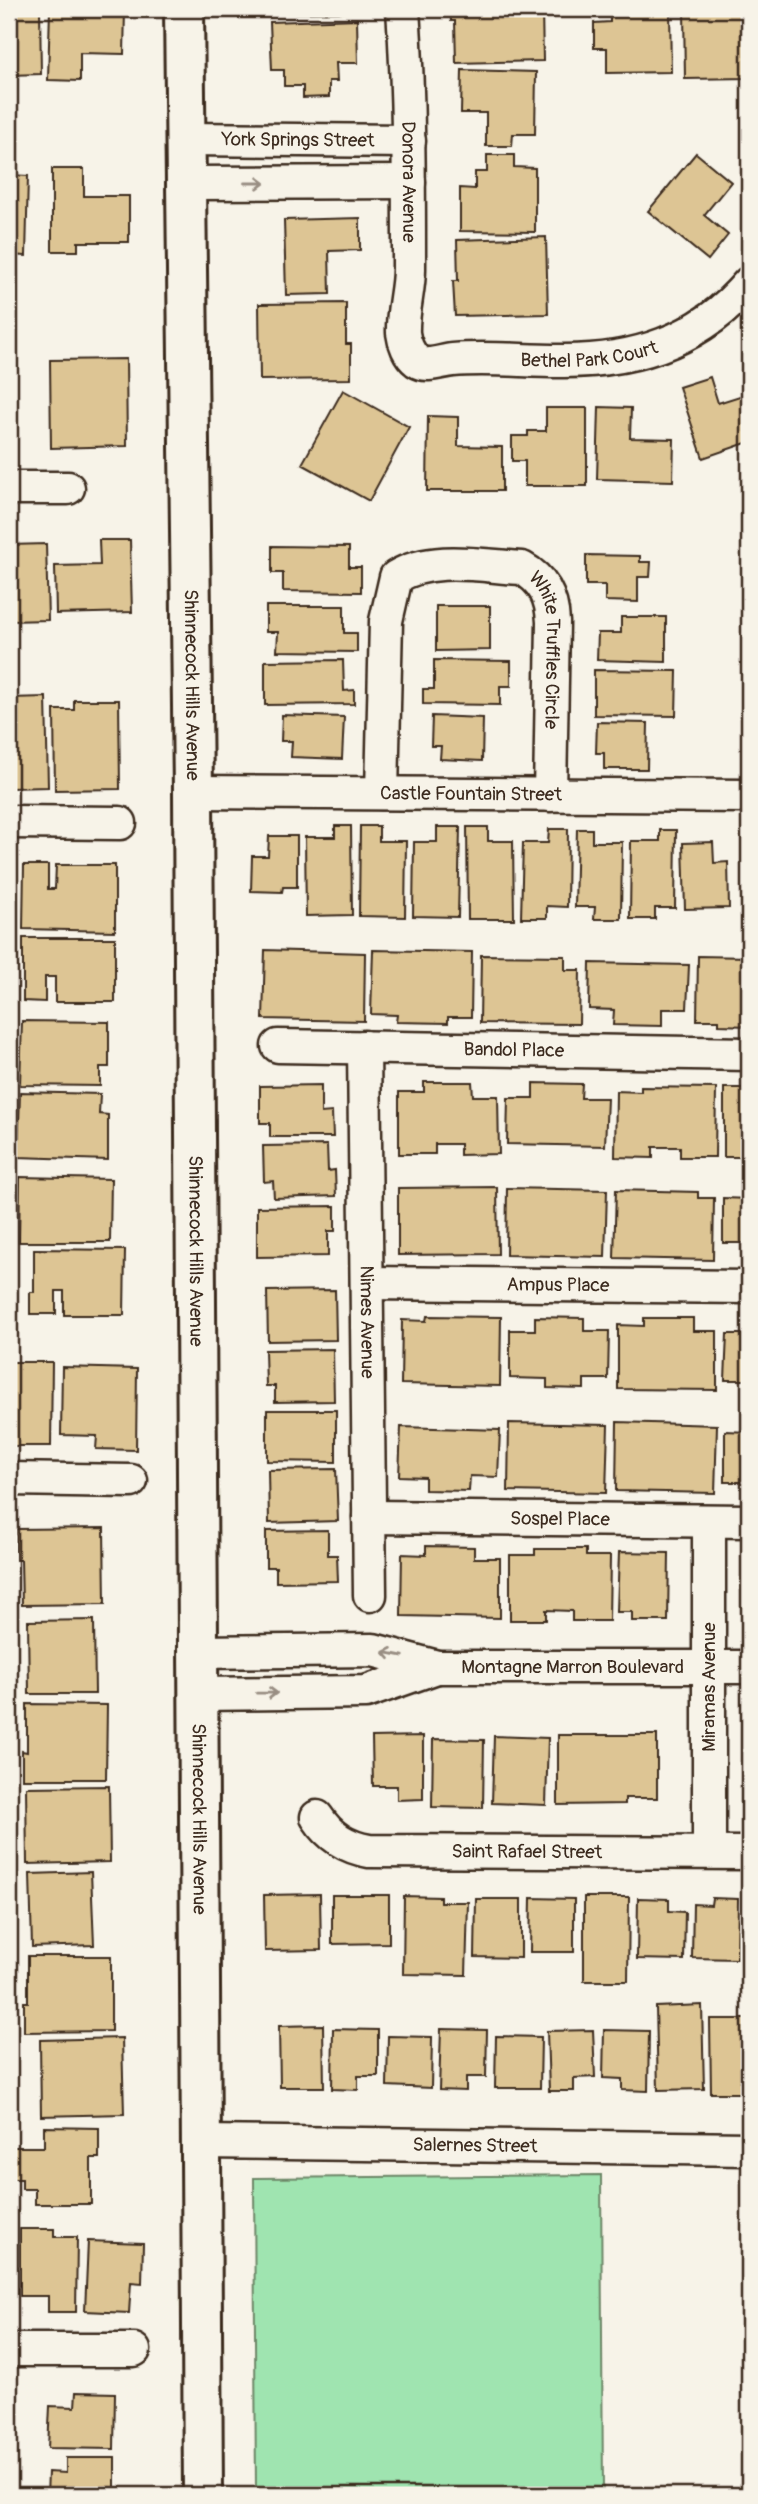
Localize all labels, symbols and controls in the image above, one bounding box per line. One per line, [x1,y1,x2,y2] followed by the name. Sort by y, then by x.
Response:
[396,121,421,243] street label: Donora Avenue
[220,127,375,153] street label: York Springs Street
[243,176,266,190] one-way arrow
[520,335,661,373] street label: Bethel Park Court
[524,566,565,730] street label: White Truffles Circle
[179,589,205,781] street label: Shinnecock Hills Avenue
[380,781,562,807] street label: Castle Fountain Street
[464,1037,565,1063] street label: Bandol Place
[183,1155,208,1347] street label: Shinnecock Hills Avenue
[354,1265,380,1379] street label: Nimes Avenue
[506,1272,610,1298] street label: Ampus Place
[510,1506,611,1532] street label: Sospel Place
[697,1622,721,1752] street label: Miramas Avenue
[382,1647,405,1661] one-way arrow
[461,1655,684,1679] street label: Montagne Marron Boulevard
[255,1686,278,1700] one-way arrow
[186,1723,212,1915] street label: Shinnecock Hills Avenue
[451,1839,603,1864] street label: Saint Rafael Street
[412,2133,538,2158] street label: Salernes Street

